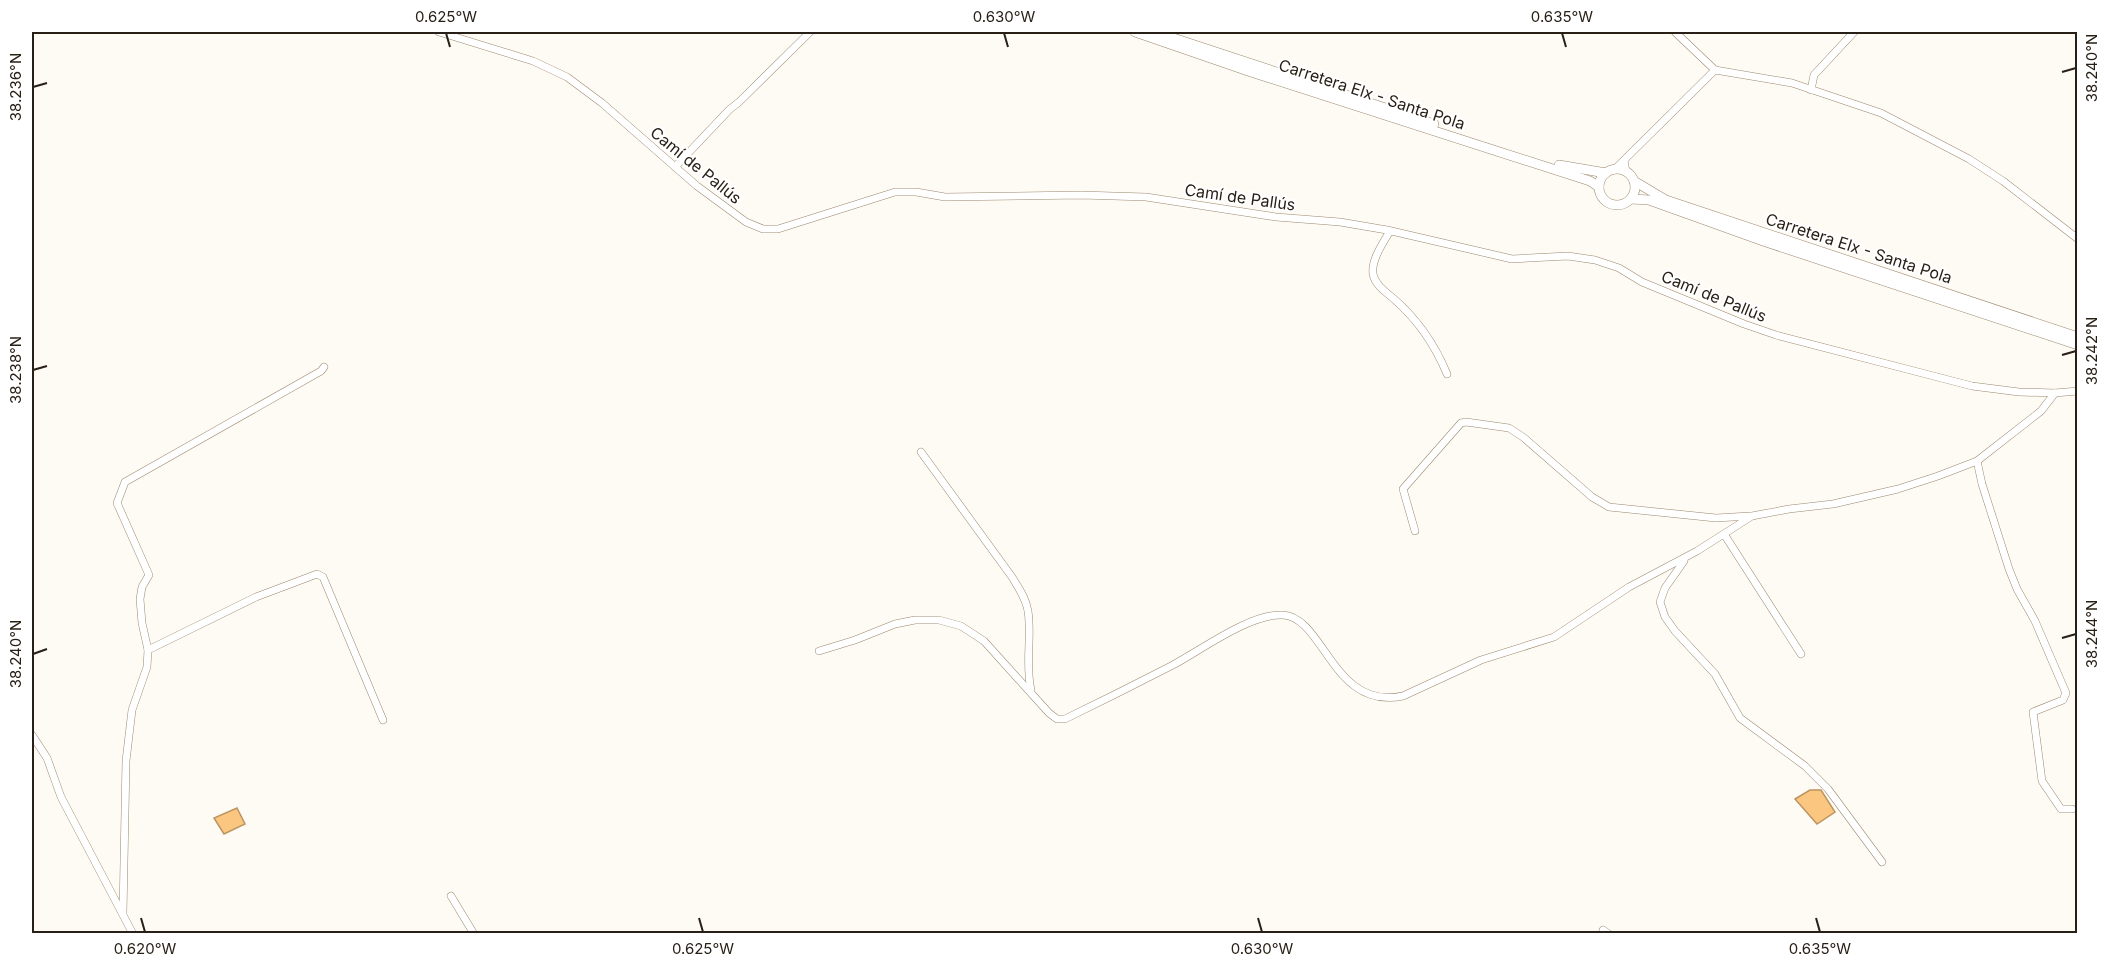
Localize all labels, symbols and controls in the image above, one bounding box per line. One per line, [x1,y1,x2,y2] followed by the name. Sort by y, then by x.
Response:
[415,7,477,26] text: 0.625°W
[973,7,1036,26] text: 0.630°W
[1531,7,1593,26] text: 0.635°W
[2082,34,2101,102] text: 38.240°N
[6,53,25,121] text: 38.236°N
[1276,54,1468,134] street label: Carretera Elx - Santa Pola
[646,122,746,208] street label: Camí de Pallús
[1183,179,1297,215] street label: Camí de Pallús
[1763,208,1955,288] street label: Carretera Elx - Santa Pola
[1659,266,1769,326] street label: Camí de Pallús
[2082,317,2101,385] text: 38.242°N
[6,336,25,404] text: 38.238°N
[2082,600,2101,668] text: 38.244°N
[6,620,25,688] text: 38.240°N
[114,939,176,958] text: 0.620°W
[672,939,734,958] text: 0.625°W
[1231,939,1294,958] text: 0.630°W
[1789,939,1851,958] text: 0.635°W

